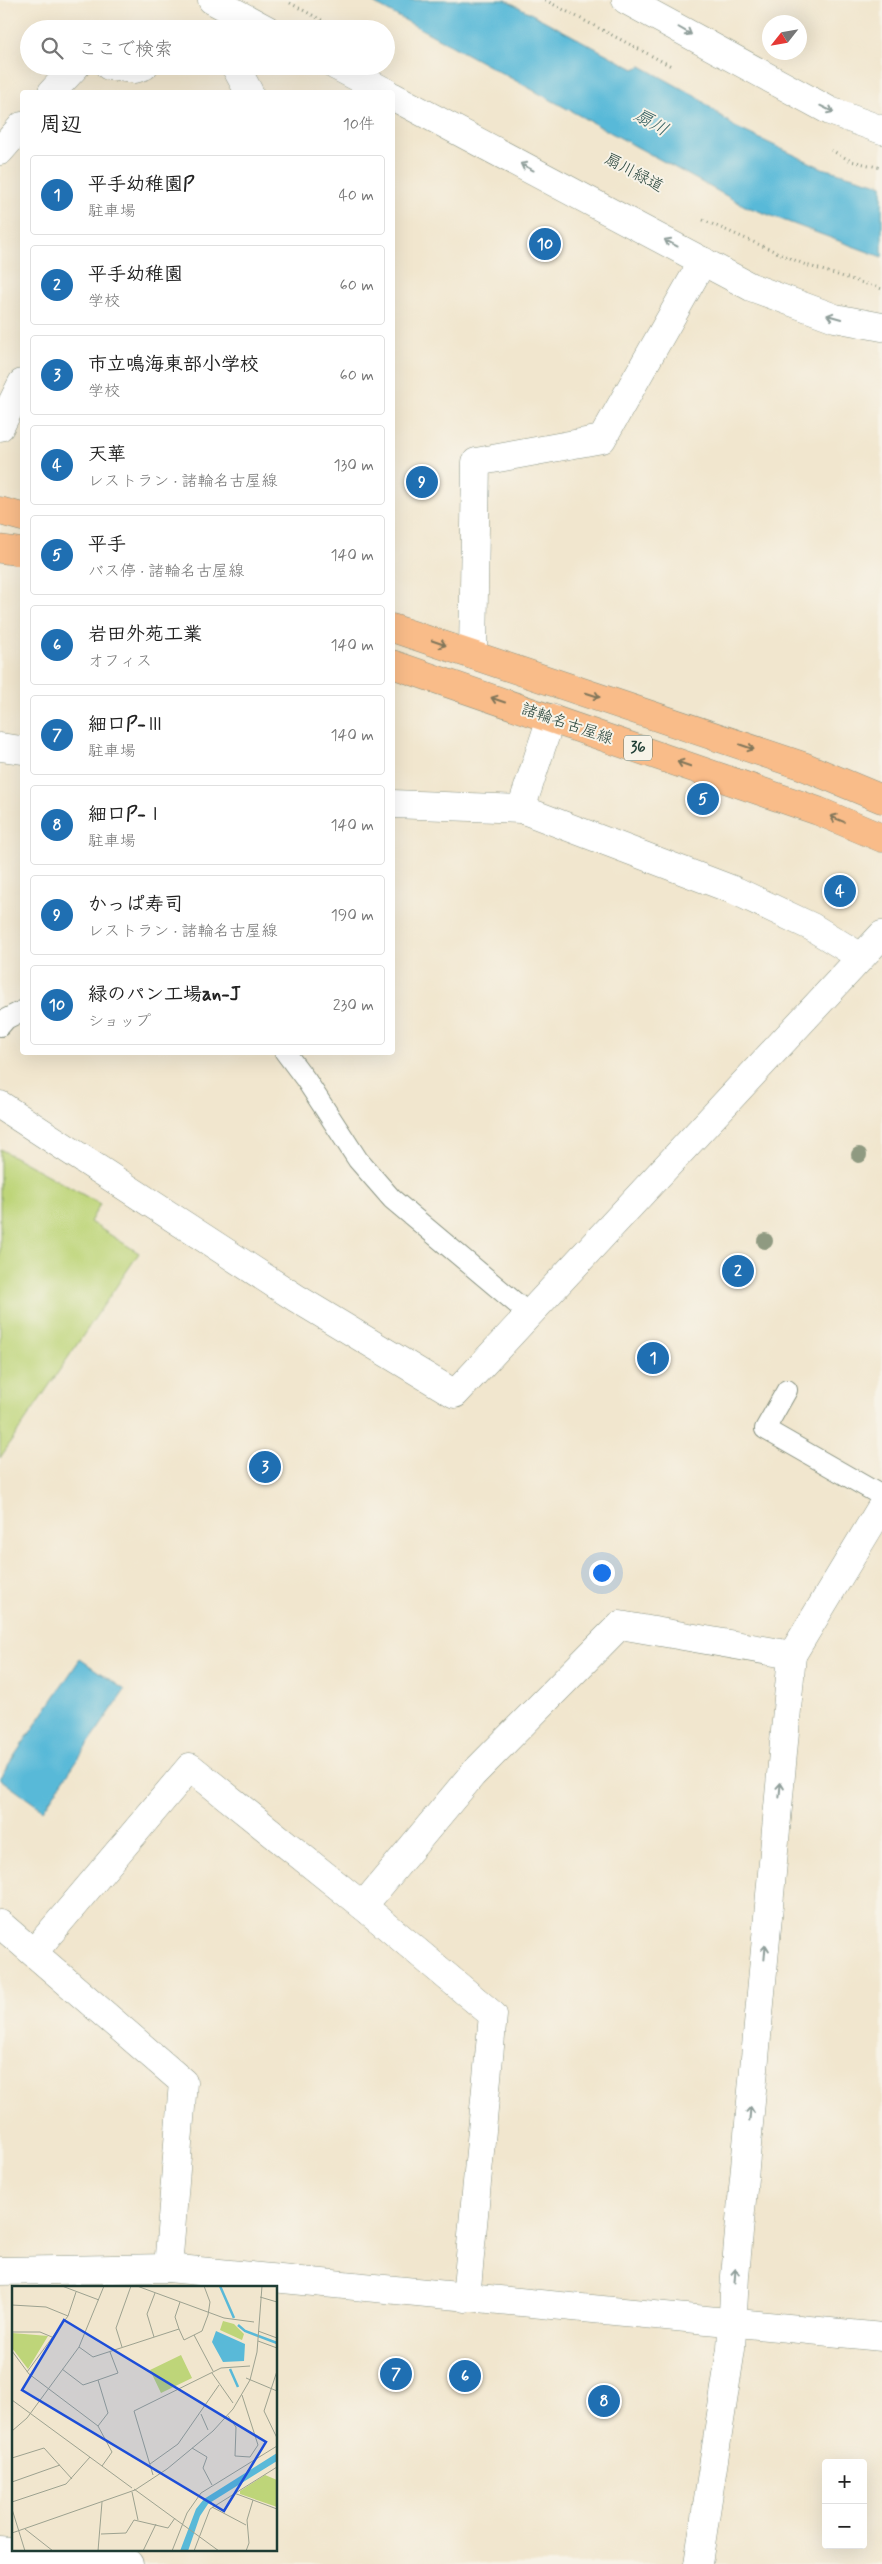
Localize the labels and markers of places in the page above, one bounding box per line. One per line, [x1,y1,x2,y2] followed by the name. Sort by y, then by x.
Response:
[529,225,561,263] pin: 10
[406,463,438,501] pin: 9
[687,780,719,818] pin: 5
[824,872,856,910] pin: 4
[722,1252,754,1290] pin: 2
[637,1339,669,1377] pin: 1
[249,1448,281,1486] pin: 3
[380,2355,412,2393] pin: 7
[449,2357,481,2395] pin: 6
[588,2382,620,2420] pin: 8

